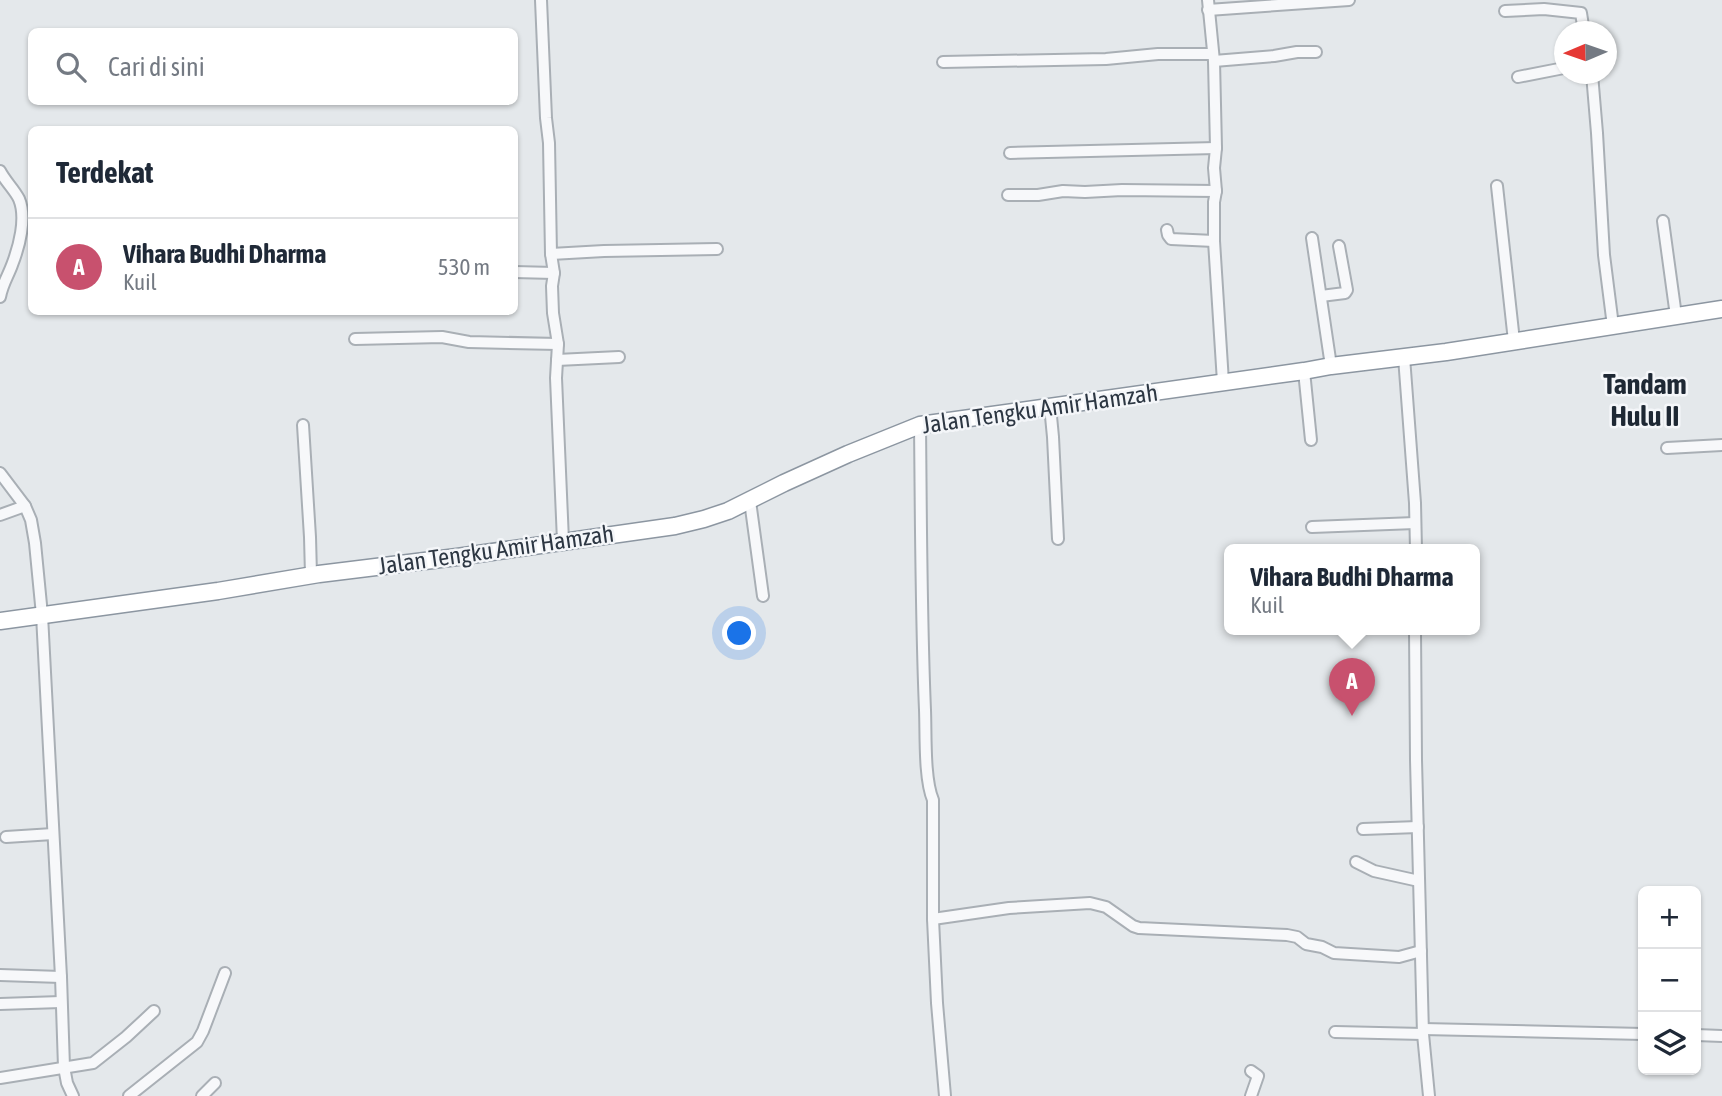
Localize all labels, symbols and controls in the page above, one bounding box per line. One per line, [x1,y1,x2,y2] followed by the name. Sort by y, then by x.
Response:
[1554,21,1617,84] north arrow
[28,28,518,105] search box
[52,48,90,86] icon: search
[108,52,205,82] text: Cari di sini
[56,155,153,189] text: Terdekat
[123,239,326,269] text: Vihara Budhi Dharma
[73,254,85,280] text: A
[438,254,490,280] text: 530 m
[123,269,157,295] text: Kuil
[1603,368,1687,432] district label: Tandam Hulu II
[920,379,1159,438] street label: Jalan Tengku Amir Hamzah
[376,520,615,579] street label: Jalan Tengku Amir Hamzah
[1224,544,1480,635] popup
[1250,562,1454,592] text: Vihara Budhi Dharma
[1250,592,1284,618] text: Kuil
[722,616,756,650] your location
[1329,658,1375,716] pin: A
[1638,886,1701,1075] map controls
[1638,886,1701,949] button: +
[1638,949,1701,1012] button: −
[1638,1012,1701,1075] button: layers

